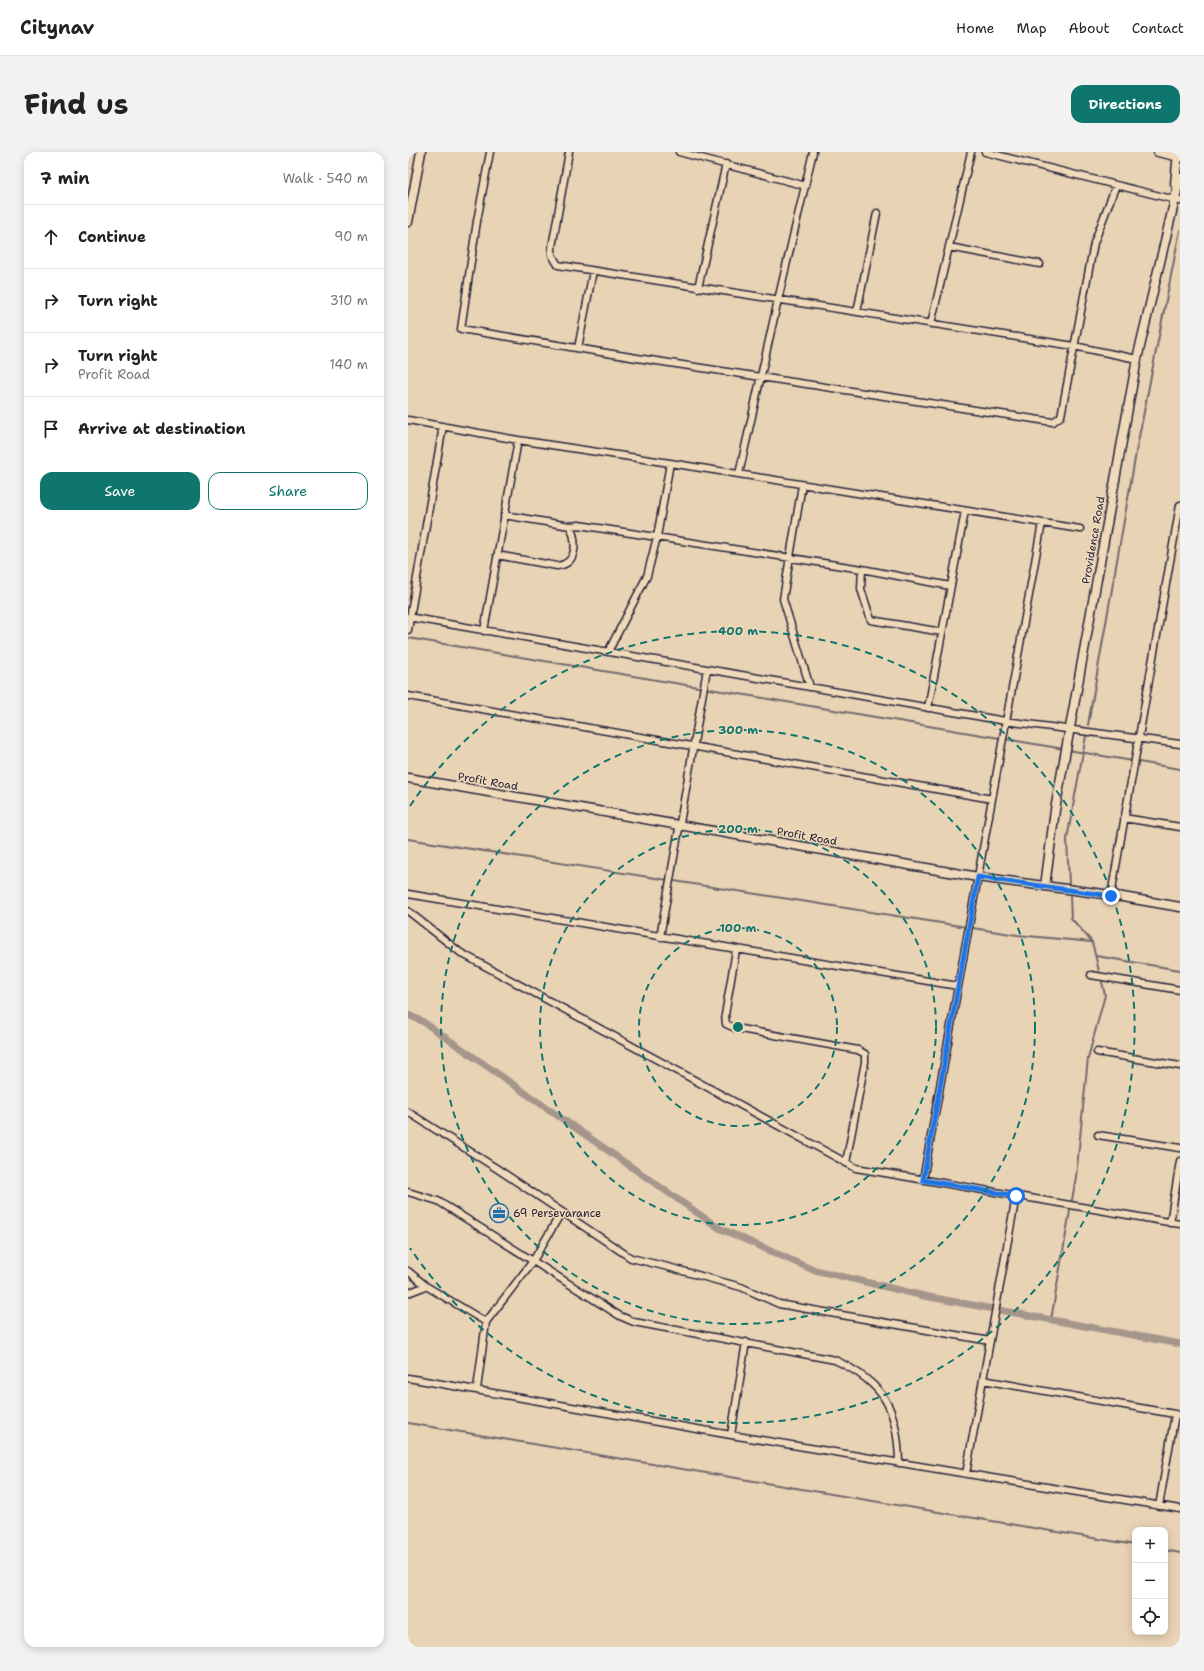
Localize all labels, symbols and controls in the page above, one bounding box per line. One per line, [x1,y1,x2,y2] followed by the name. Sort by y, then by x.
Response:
[20,15,94,40] text: Citynav
[956,19,995,37] text: Home
[1017,19,1047,37] text: Map
[1069,19,1110,37] text: About
[1132,19,1184,37] text: Contact
[24,85,129,123] text: Find us
[1071,85,1180,123] button: Directions
[40,167,90,189] text: 7 min
[283,170,368,187] text: Walk · 540 m
[40,226,62,248] icon: ahead
[78,227,146,247] text: Continue
[334,228,368,245] text: 90 m
[40,290,62,312] icon: right
[78,291,158,311] text: Turn right
[330,292,368,309] text: 310 m
[78,346,158,366] text: Turn right
[40,354,62,376] icon: right
[329,356,368,373] text: 140 m
[78,366,150,383] text: Profit Road
[40,418,62,440] icon: arrive
[78,419,246,439] text: Arrive at destination
[40,472,200,510] button: Save
[208,472,368,510] button: Share
[1078,495,1109,585] street label: Providence Road
[718,623,758,639] text: 400 m
[718,722,758,738] text: 300 m
[457,769,519,794] street label: Profit Road
[718,821,758,837] text: 200 m
[776,824,838,849] street label: Profit Road
[1102,887,1120,905] route end
[720,920,757,936] text: 100 m
[731,1020,745,1034] centre of rings
[1007,1187,1025,1205] route start
[488,1202,510,1224] office icon: 69 Persevarance
[513,1206,601,1221] place label: 69 Persevarance
[1132,1527,1168,1635] map controls
[1132,1527,1168,1563] button: +
[1132,1563,1168,1599] button: −
[1132,1599,1168,1635] button: locate

